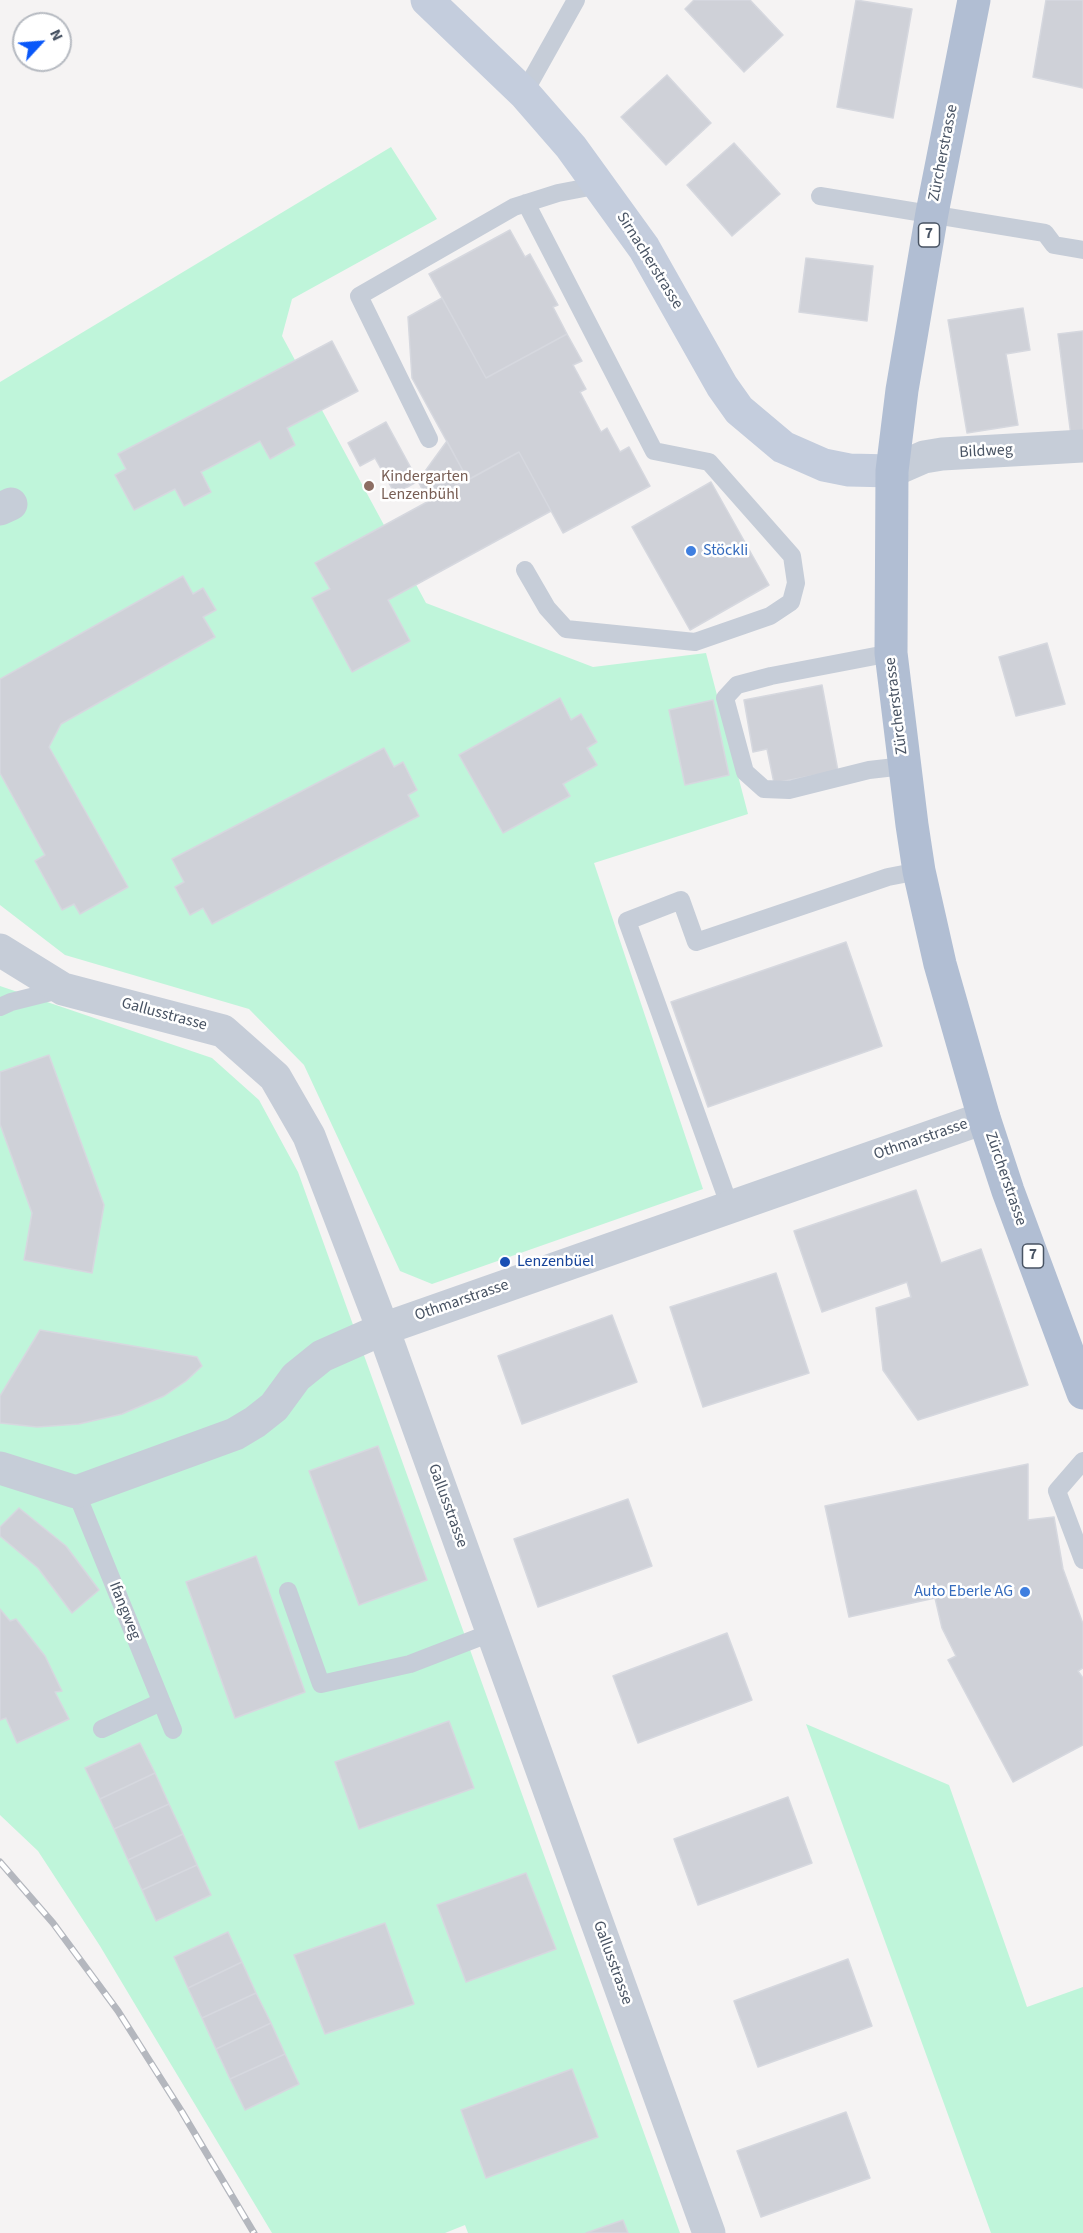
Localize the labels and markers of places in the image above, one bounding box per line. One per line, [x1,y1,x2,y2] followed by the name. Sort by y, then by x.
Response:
[381,467,468,505] place label: Kindergarten Lenzenbühl
[362,479,376,493] marker: Kindergarten Lenzenbühl
[703,541,748,561] place label: Stöckli
[684,544,698,558] marker: Stöckli
[517,1252,594,1272] place label: Lenzenbüel
[498,1255,512,1269] marker: Lenzenbüel
[914,1582,1013,1602] place label: Auto Eberle AG
[1018,1585,1032,1599] marker: Auto Eberle AG

